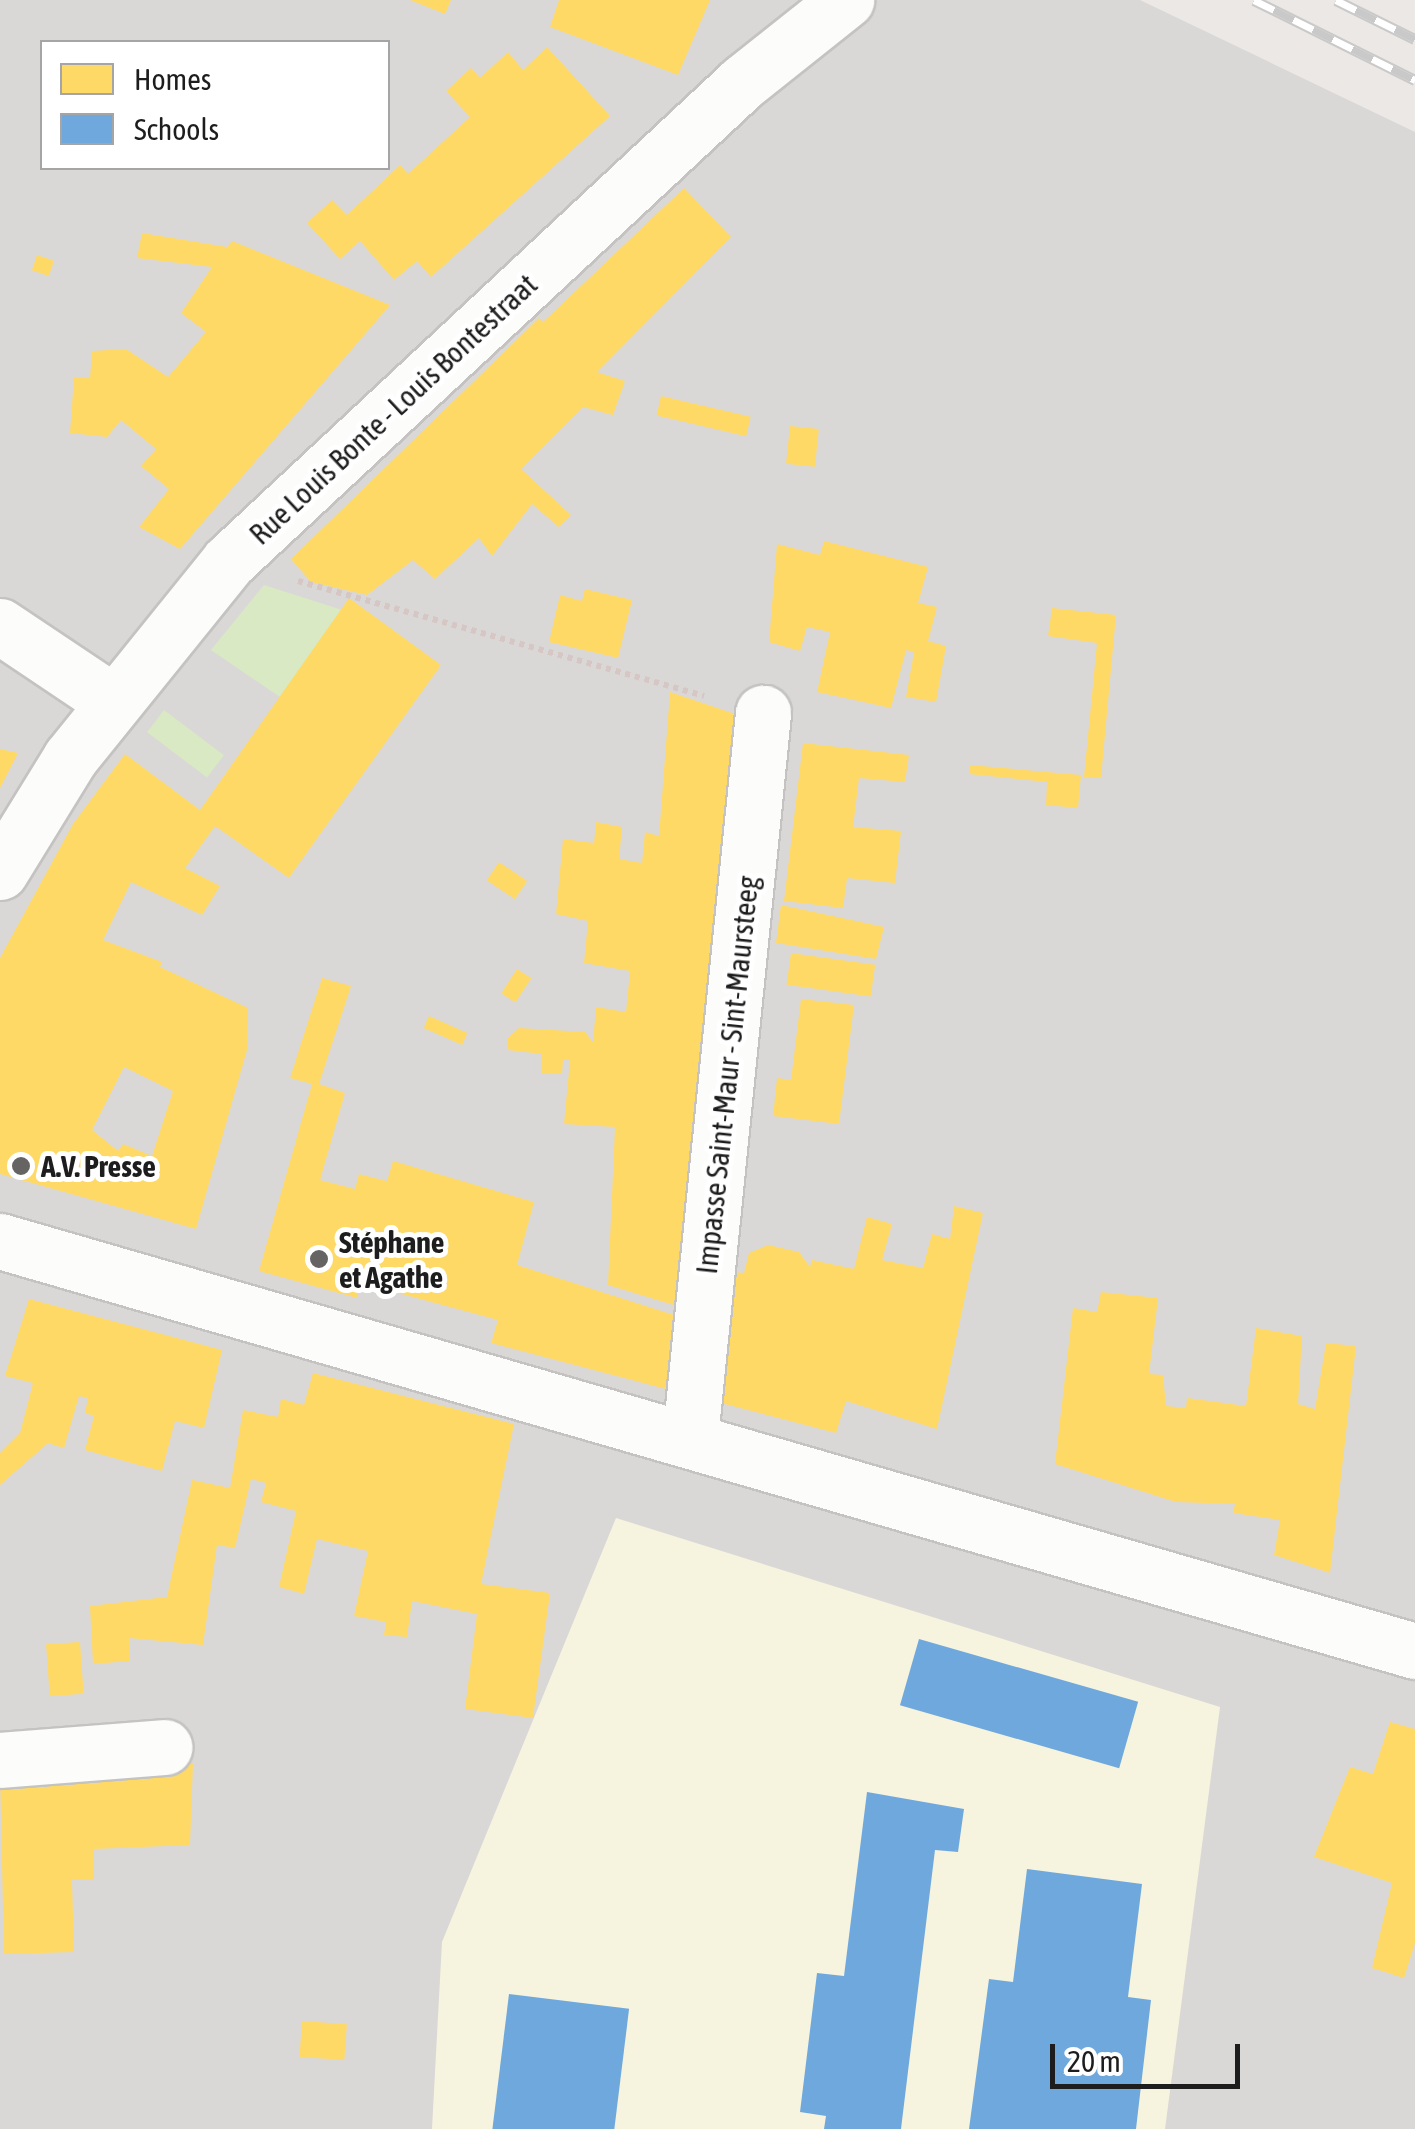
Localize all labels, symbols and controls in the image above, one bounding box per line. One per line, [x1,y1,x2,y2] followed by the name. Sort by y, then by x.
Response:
[40,40,390,170] legend
[134,62,211,96] text: Homes
[134,112,219,146] text: Schools
[242,266,544,552] street label: Rue Louis Bonte - Louis Bontestraat
[688,874,766,1276] street label: Impasse Saint-Maur - Sint-Maursteeg
[41,1148,156,1184] place label: A.V. Presse
[10,1155,32,1177] marker: A.V. Presse
[339,1224,444,1294] place label: Stéphane et Agathe
[308,1248,330,1270] marker: Stéphane et Agathe
[1055,2024,1245,2086] scale bar
[1067,2044,1121,2078] text: 20 m

